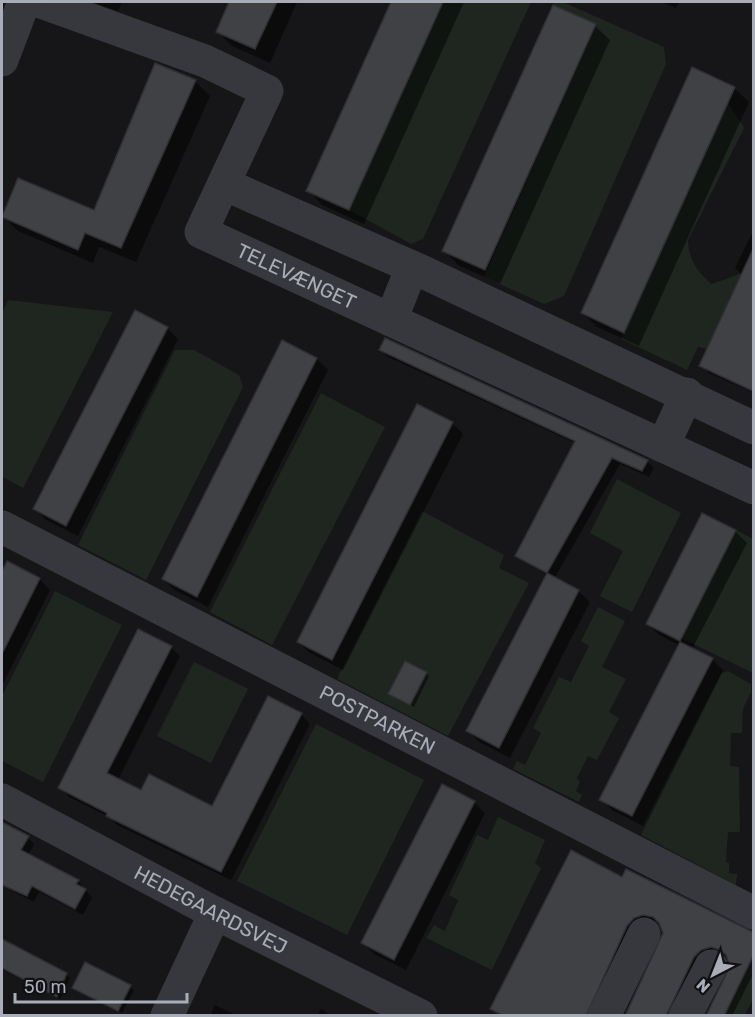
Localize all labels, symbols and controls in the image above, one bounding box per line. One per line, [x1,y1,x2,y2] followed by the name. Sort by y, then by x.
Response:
[233,238,360,314] street label: TELEVÆNGET
[315,680,439,759] street label: POSTPARKEN
[130,860,291,959] street label: HEDEGAARDSVEJ
[683,945,743,1005] north arrow
[15,966,188,1004] scale bar
[693,975,714,997] text: N
[24,976,67,998] text: 50 m

